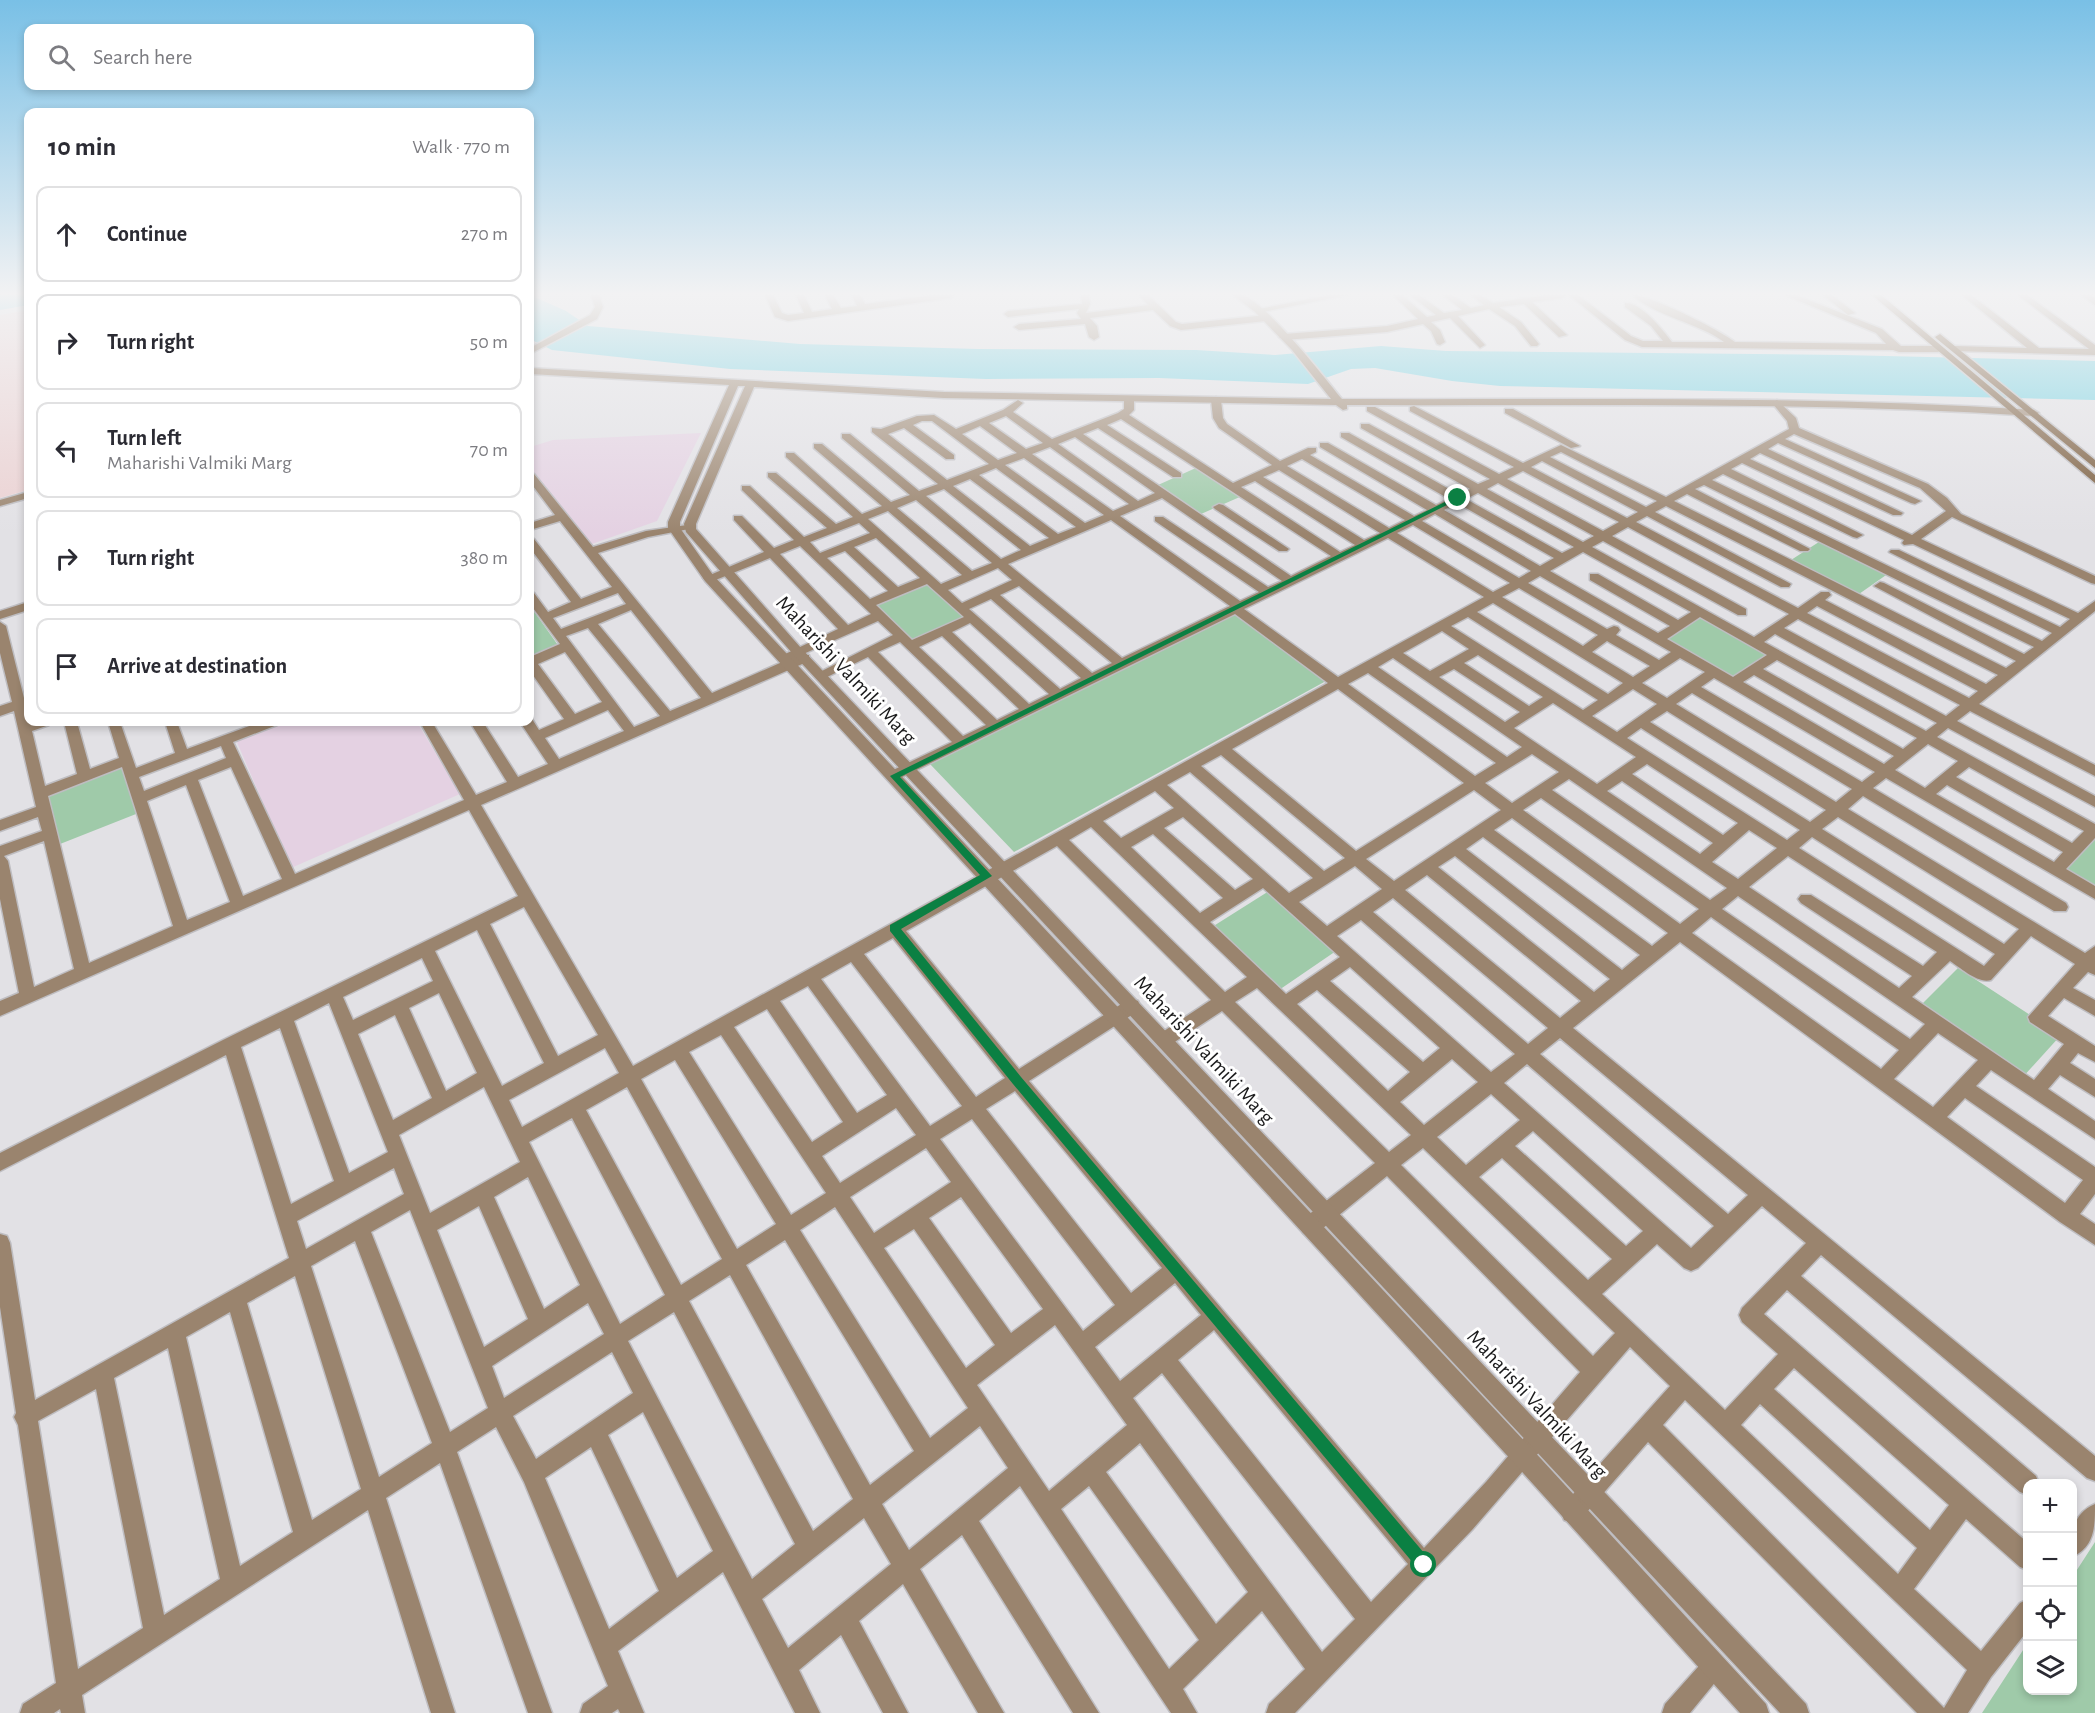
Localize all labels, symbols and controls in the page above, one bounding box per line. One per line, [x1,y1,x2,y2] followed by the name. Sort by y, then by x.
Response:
[24,24,534,90] search box
[45,41,78,74] icon: search
[93,46,192,68] text: Search here
[48,134,116,160] text: 10 min
[412,137,510,157] text: Walk · 770 m
[50,218,83,251] icon: ahead
[107,223,187,245] text: Continue
[461,224,508,244] text: 270 m
[50,326,83,359] icon: right
[107,331,194,353] text: Turn right
[470,332,508,352] text: 50 m
[107,427,181,449] text: Turn left
[50,434,83,467] icon: left
[470,440,508,460] text: 70 m
[107,453,292,473] text: Maharishi Valmiki Marg
[1444,484,1470,510] route end
[50,542,83,575] icon: right
[107,547,194,569] text: Turn right
[460,548,508,568] text: 380 m
[772,592,920,749] street label: Maharishi Valmiki Marg
[50,650,83,683] icon: arrive
[107,655,287,677] text: Arrive at destination
[1130,972,1278,1129] street label: Maharishi Valmiki Marg
[1463,1326,1611,1483] street label: Maharishi Valmiki Marg
[2023,1479,2077,1695] map controls
[2023,1479,2077,1533] button: +
[2023,1533,2077,1587] button: −
[1410,1551,1436,1577] route start
[2023,1587,2077,1641] button: locate
[2023,1641,2077,1695] button: layers

